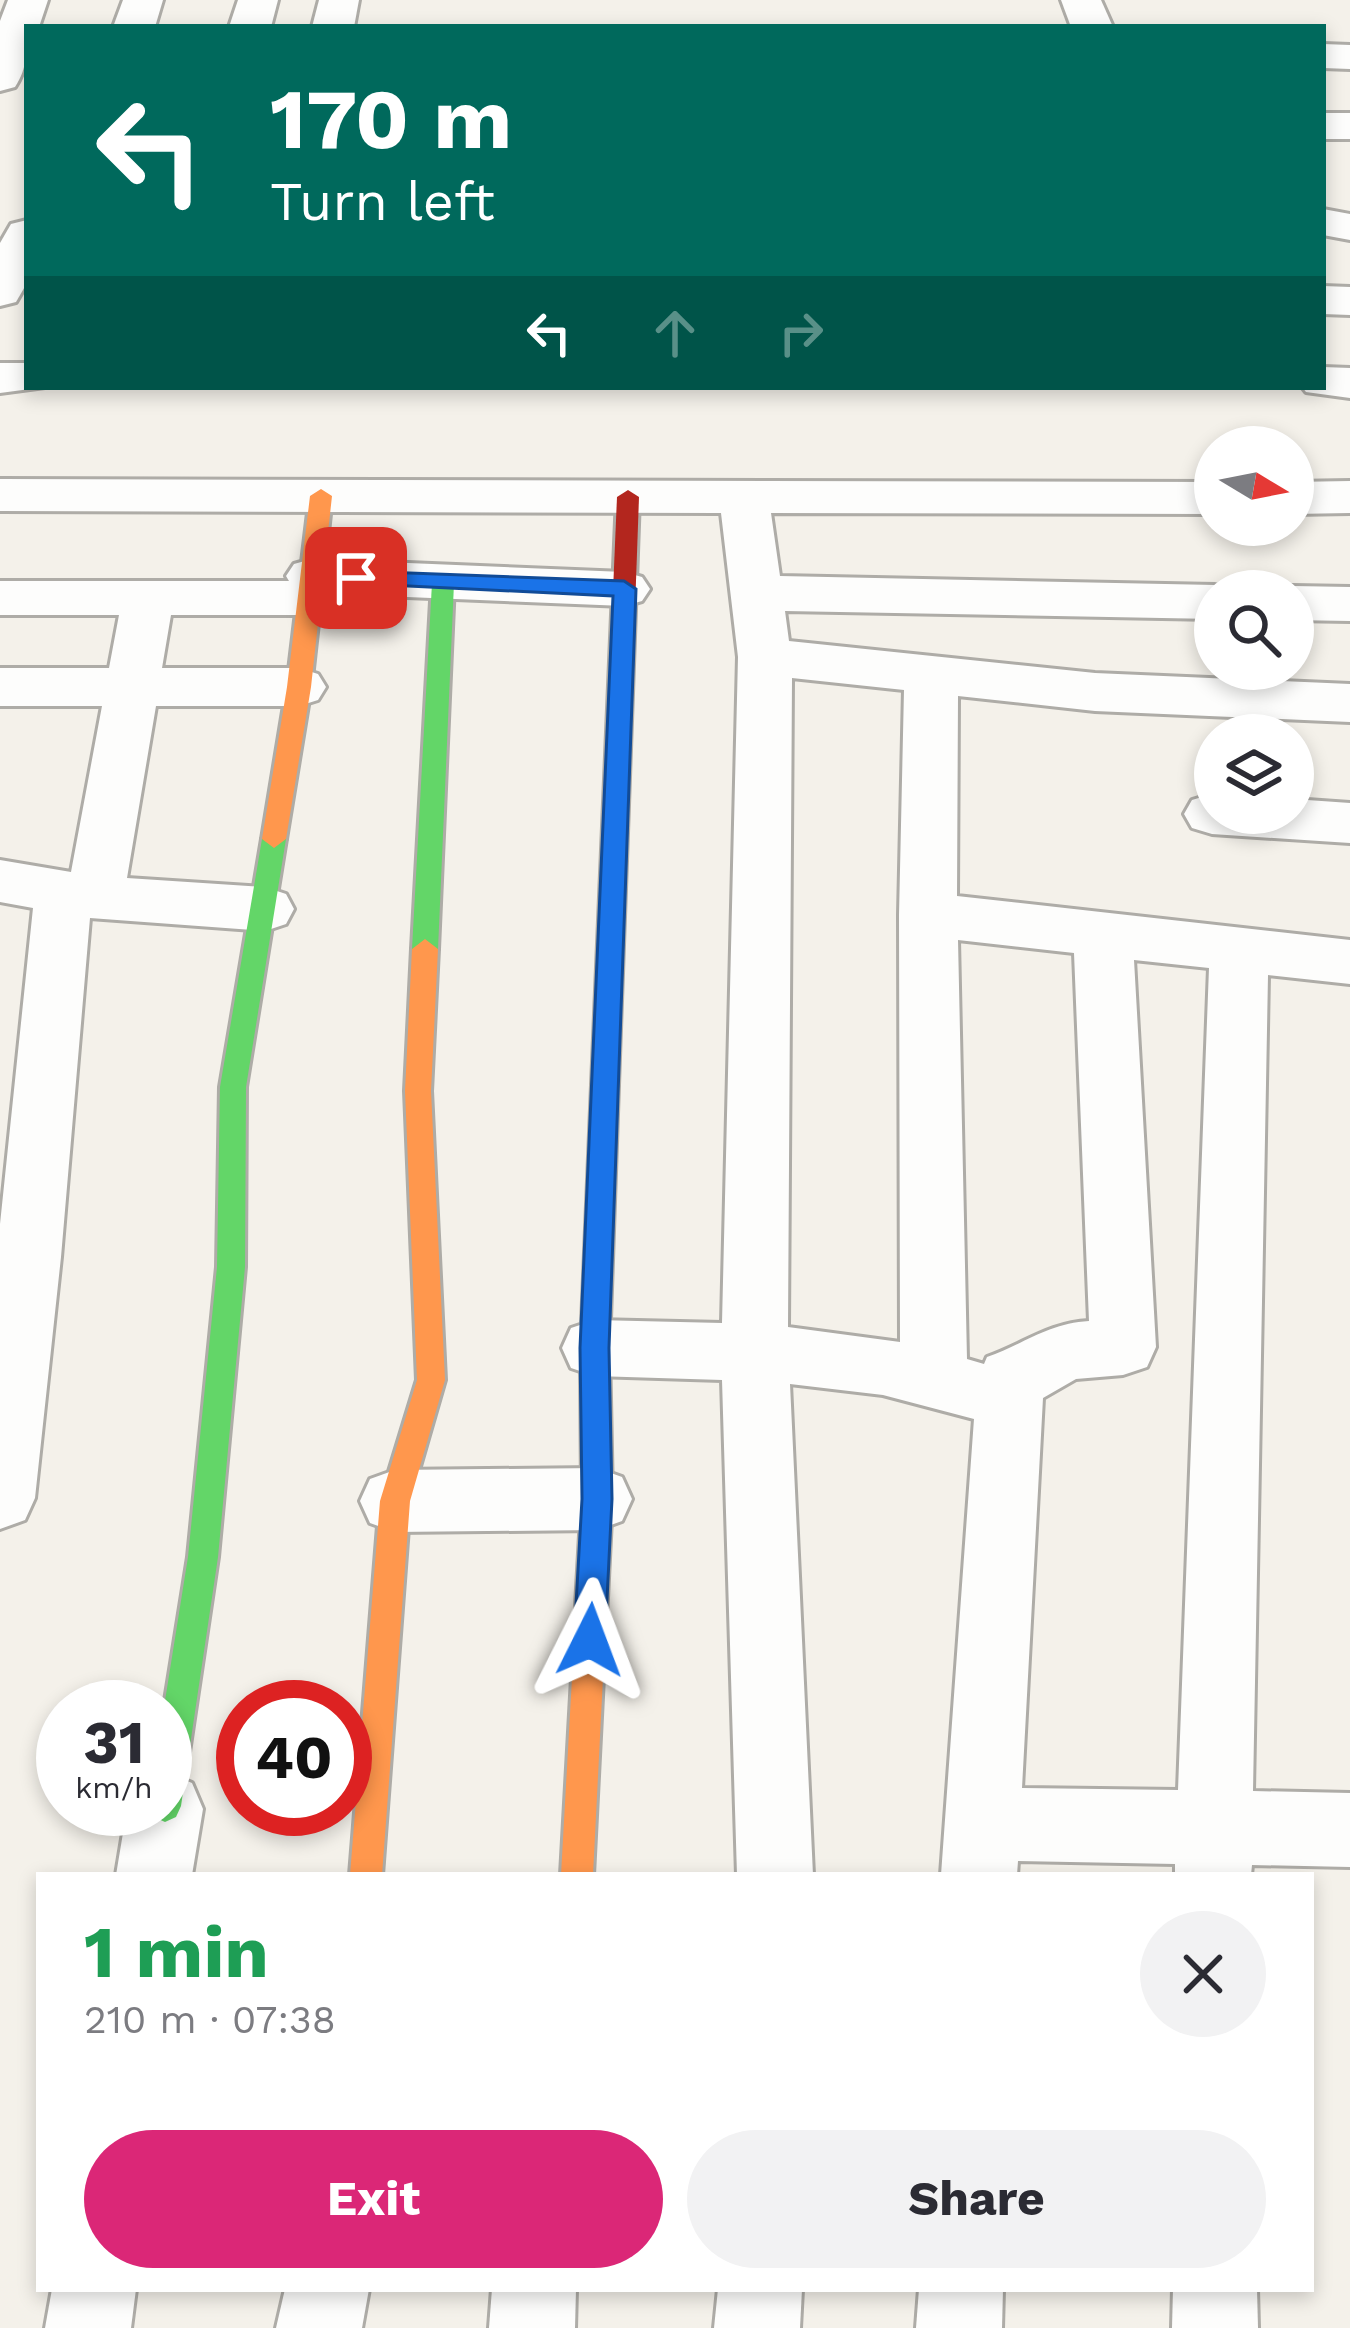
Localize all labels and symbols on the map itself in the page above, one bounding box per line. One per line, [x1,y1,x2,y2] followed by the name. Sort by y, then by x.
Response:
[1194,426,1314,546] north arrow
[305,527,407,629] pin
[527,1577,653,1703] position arrow
[216,1680,372,1836] speed limit sign: 40

